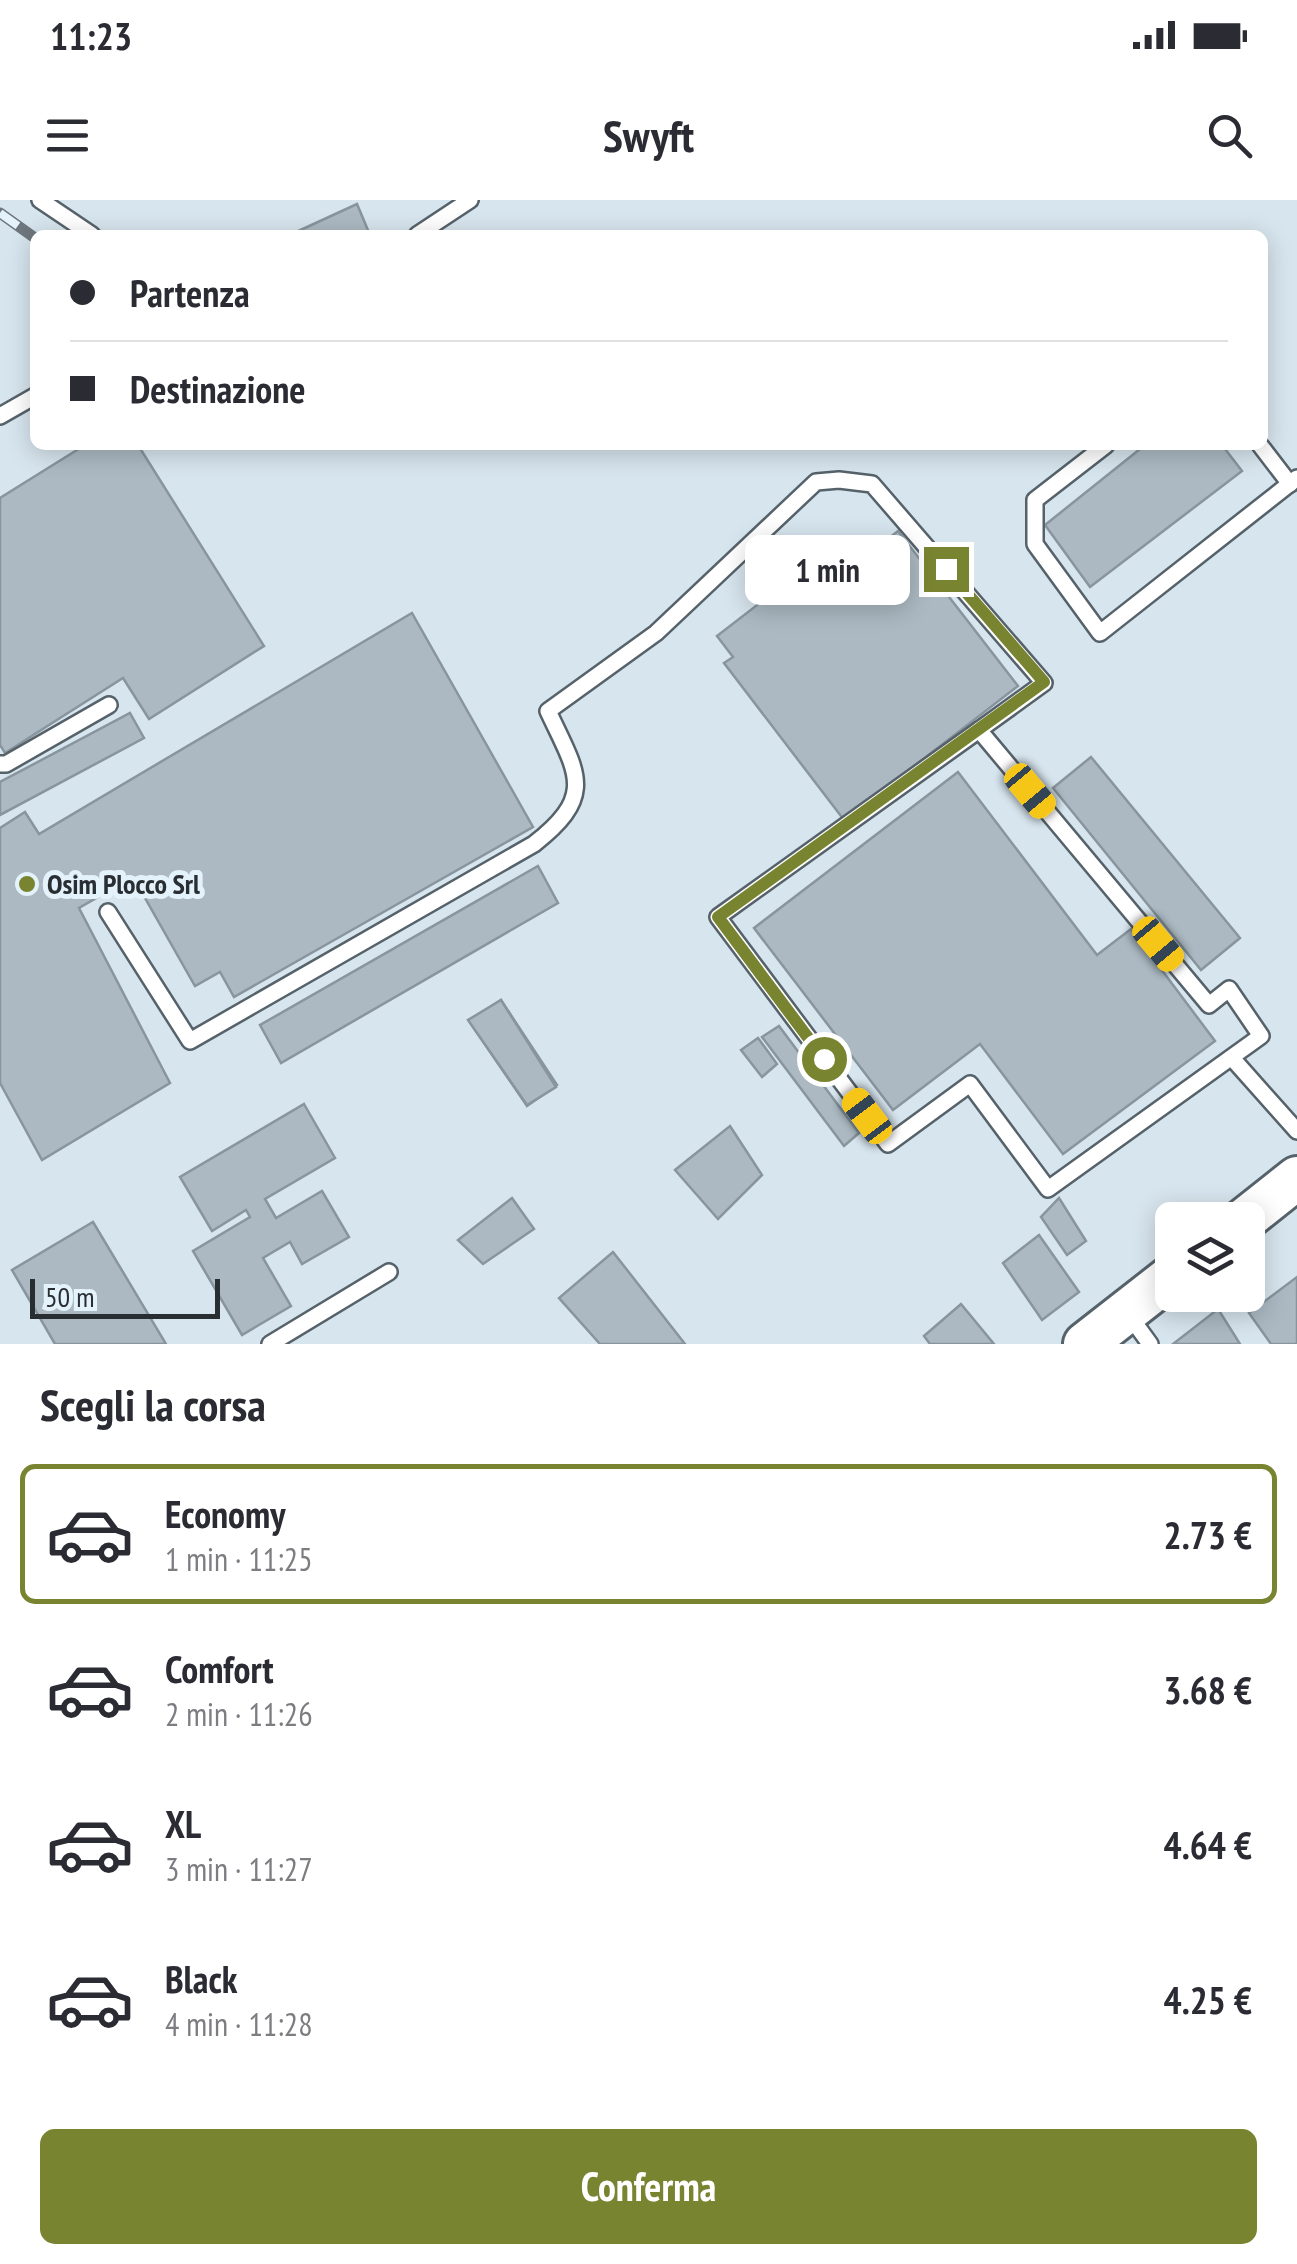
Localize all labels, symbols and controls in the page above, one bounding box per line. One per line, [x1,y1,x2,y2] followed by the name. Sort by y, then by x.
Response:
[50,11,132,60] text: 11:23
[603,106,694,164] text: Swyft
[40,108,95,163] icon: menu
[1202,108,1257,163] icon: search
[130,268,250,317] text: Partenza
[130,364,306,413] text: Destinazione
[746,534,911,604] callout: 1 min
[924,547,969,592] route end
[795,549,860,591] text: 1 min
[999,758,1061,824] car
[47,865,200,902] place label: Osim Plocco Srl
[16,873,38,895] marker: Osim Plocco Srl
[1127,911,1189,977] car
[802,1037,847,1082] route start
[837,1083,897,1149] car
[1155,1202,1265,1312] map controls
[1155,1202,1265,1312] button: layers
[30,1274,220,1318] scale bar
[45,1278,94,1315] text: 50 m
[40,1375,266,1433] text: Scegli la corsa
[45,1489,135,1579] icon: car
[165,1489,285,1538] text: Economy
[1163,1510,1252,1559] text: 2.73 €
[165,1538,313,1580] text: 1 min · 11:25
[45,1644,135,1734] icon: car
[165,1644,274,1693] text: Comfort
[1163,1665,1252,1714] text: 3.68 €
[165,1693,313,1735] text: 2 min · 11:26
[45,1799,135,1889] icon: car
[165,1799,201,1848] text: XL
[1163,1820,1252,1869] text: 4.64 €
[165,1848,313,1890] text: 3 min · 11:27
[45,1954,135,2044] icon: car
[165,1954,238,2003] text: Black
[1163,1975,1252,2024] text: 4.25 €
[165,2003,313,2045] text: 4 min · 11:28
[40,2129,1257,2244] button: Conferma

